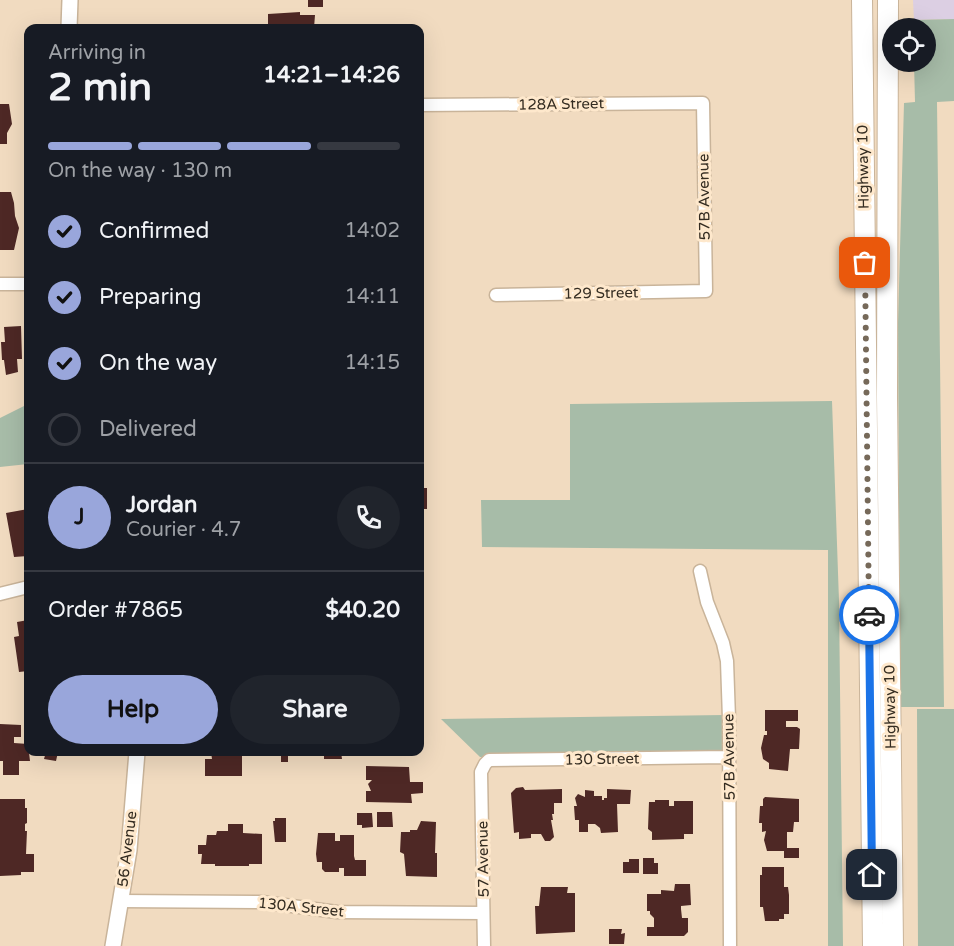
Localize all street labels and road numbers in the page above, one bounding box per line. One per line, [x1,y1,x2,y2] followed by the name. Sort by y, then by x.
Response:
[518,94,605,114] street label: 128A Street
[853,125,873,209] street label: Highway 10
[694,153,714,241] street label: 57B Avenue
[563,283,639,303] street label: 129 Street
[880,665,900,749] street label: Highway 10
[719,713,739,801] street label: 57B Avenue
[564,749,640,769] street label: 130 Street
[113,810,141,888] street label: 56 Avenue
[473,821,493,897] street label: 57 Avenue
[257,894,345,920] street label: 130A Street

